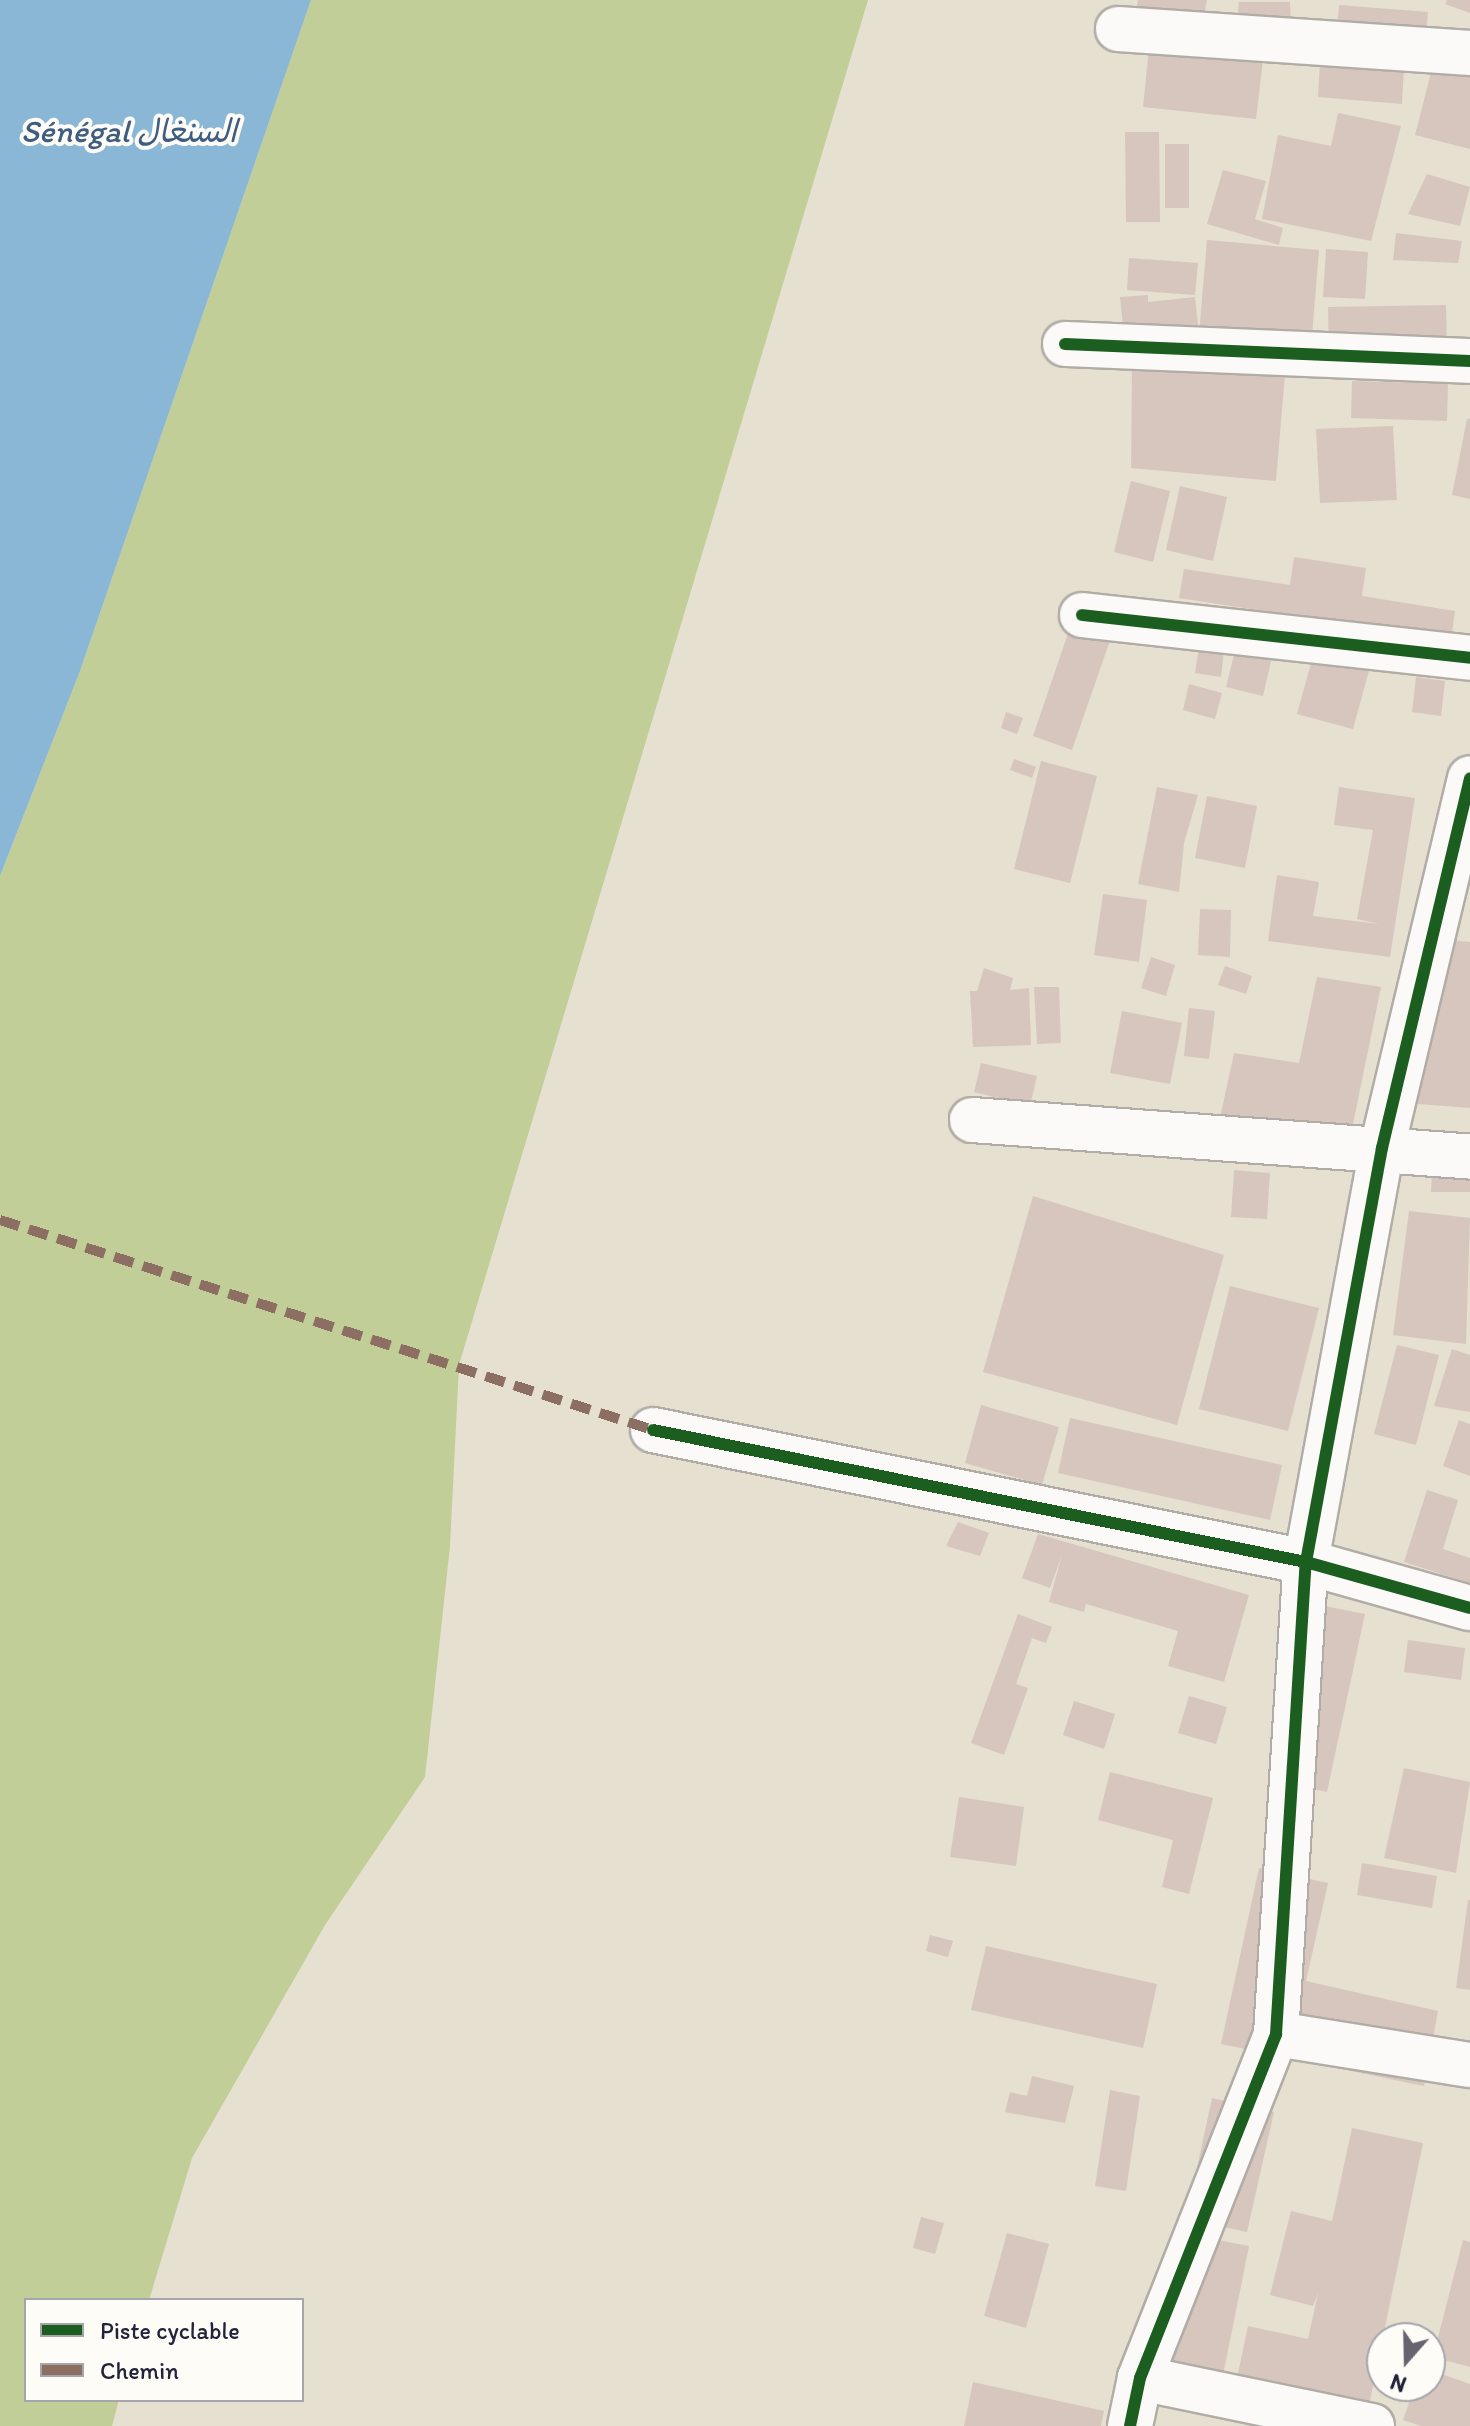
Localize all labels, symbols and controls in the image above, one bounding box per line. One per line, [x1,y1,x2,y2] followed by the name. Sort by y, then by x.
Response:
[21,112,237,150] water label: Sénégal السنغال
[24,2298,304,2402] legend
[100,2316,240,2345] text: Piste cyclable
[1366,2322,1446,2402] north arrow
[100,2356,179,2385] text: Chemin
[1387,2368,1410,2398] text: N

